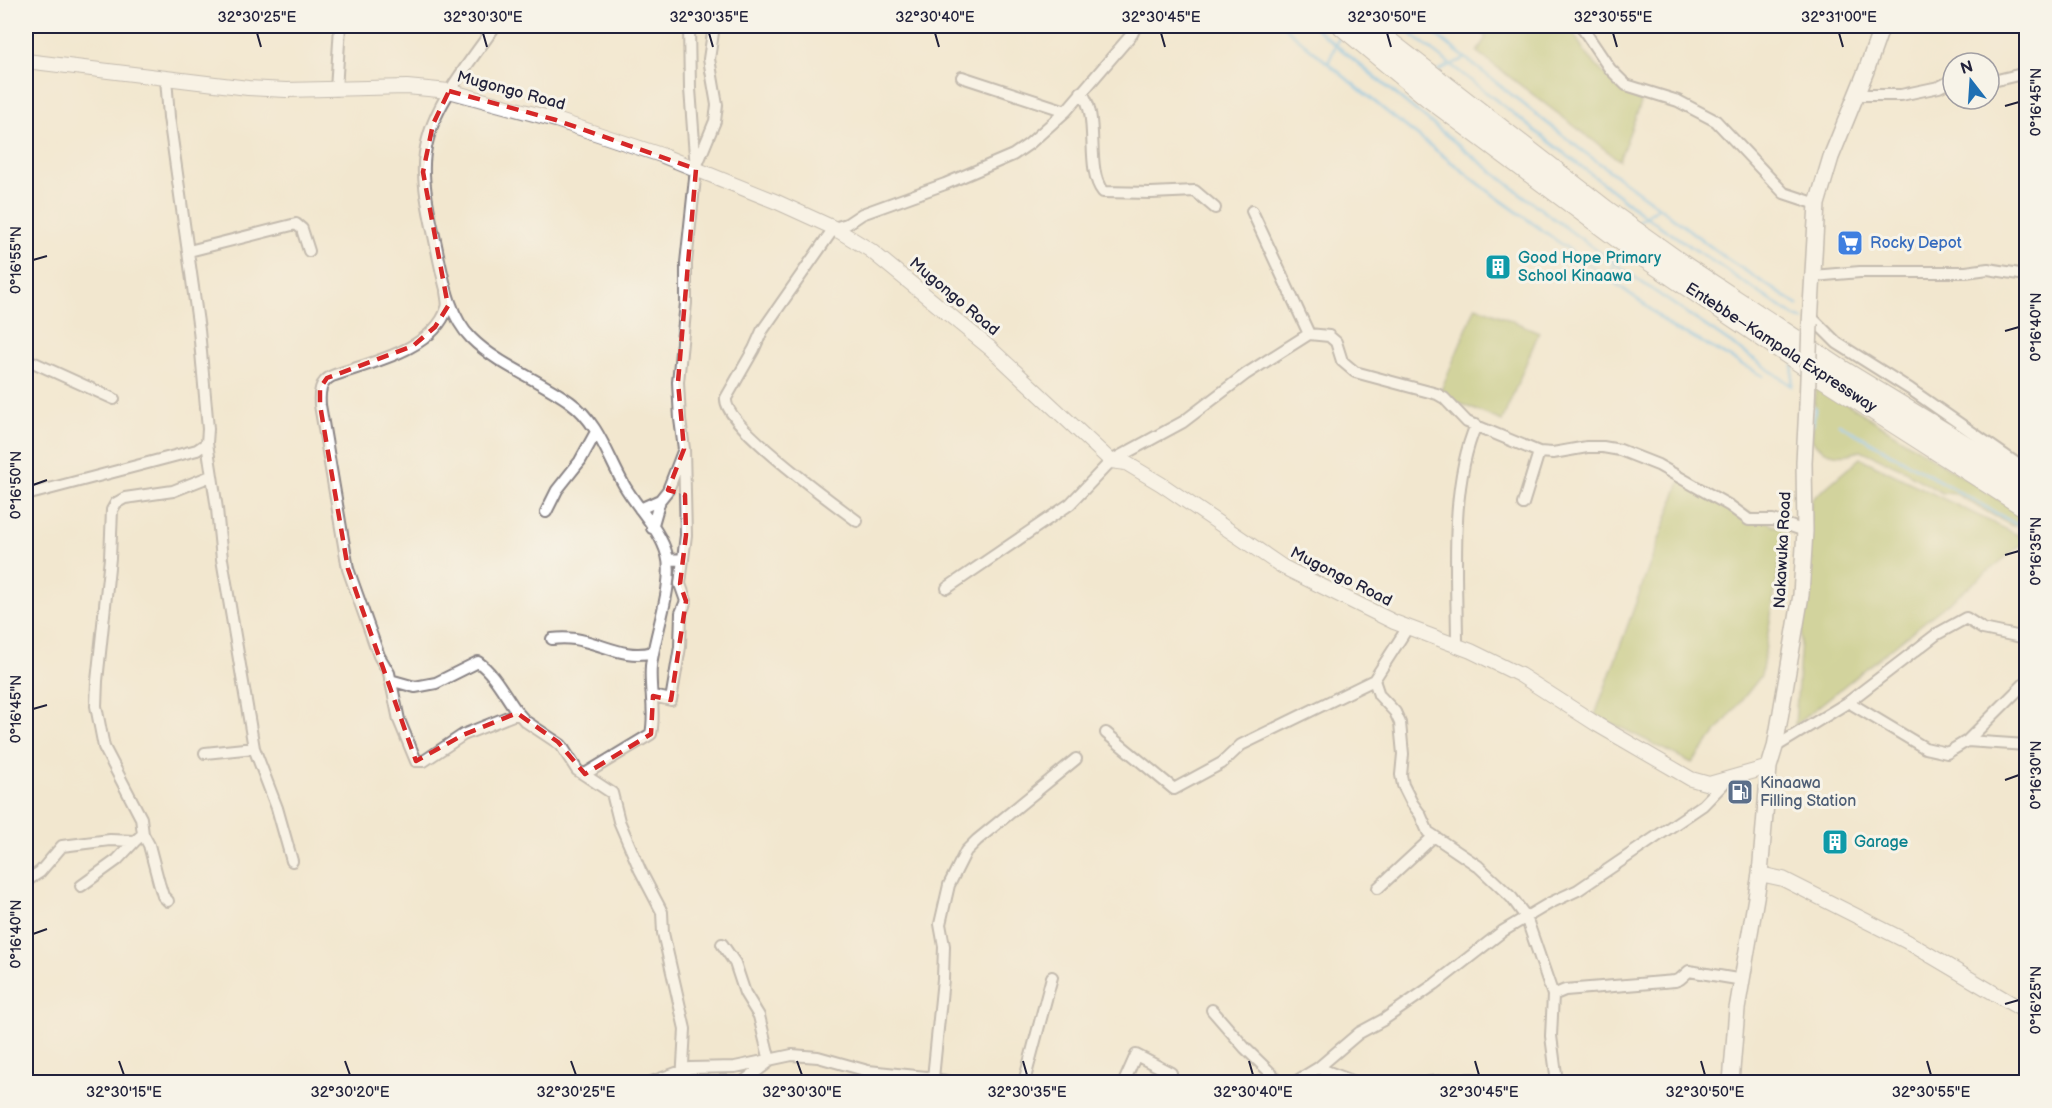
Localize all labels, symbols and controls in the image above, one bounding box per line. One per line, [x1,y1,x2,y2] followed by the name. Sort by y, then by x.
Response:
[218,8,297,27] text: 32°30'25"E
[443,8,523,27] text: 32°30'30"E
[669,8,749,27] text: 32°30'35"E
[895,8,975,27] text: 32°30'40"E
[1121,8,1201,27] text: 32°30'45"E
[1348,8,1427,27] text: 32°30'50"E
[1574,8,1652,27] text: 32°30'55"E
[1801,8,1877,27] text: 32°31'00"E
[1941,51,2001,111] north arrow
[1959,57,1976,79] text: N
[455,67,567,115] street label: Mugongo Road
[2027,68,2046,136] text: 0°16'45"N
[7,226,26,294] text: 0°16'55"N
[1835,228,1865,258] supermarket icon: Rocky Depot
[1870,234,1962,253] place label: Rocky Depot
[1518,249,1662,286] place label: Good Hope Primary School Kinaawa
[1483,252,1513,282] building icon: Good Hope Primary School Kinaawa
[905,254,1003,340] street label: Mugongo Road
[1682,279,1881,417] street label: Entebbe–Kampala Expressway
[2027,293,2046,361] text: 0°16'40"N
[7,451,26,519] text: 0°16'50"N
[1770,491,1796,609] street label: Nakawuka Road
[2027,517,2046,585] text: 0°16'35"N
[1287,543,1395,611] street label: Mugongo Road
[7,675,26,743] text: 0°16'45"N
[2027,741,2046,810] text: 0°16'30"N
[1760,774,1856,811] place label: Kinaawa Filling Station
[1725,777,1755,807] fuel station icon: Kinaawa Filling Station
[1820,827,1850,857] building icon: Garage
[1854,833,1909,852] place label: Garage
[7,900,26,968] text: 0°16'40"N
[2027,966,2046,1034] text: 0°16'25"N
[86,1083,162,1102] text: 32°30'15"E
[310,1083,390,1102] text: 32°30'20"E
[537,1083,616,1102] text: 32°30'25"E
[762,1083,842,1102] text: 32°30'30"E
[987,1083,1067,1102] text: 32°30'35"E
[1213,1083,1293,1102] text: 32°30'40"E
[1439,1083,1519,1102] text: 32°30'45"E
[1666,1083,1745,1102] text: 32°30'50"E
[1892,1083,1970,1102] text: 32°30'55"E

